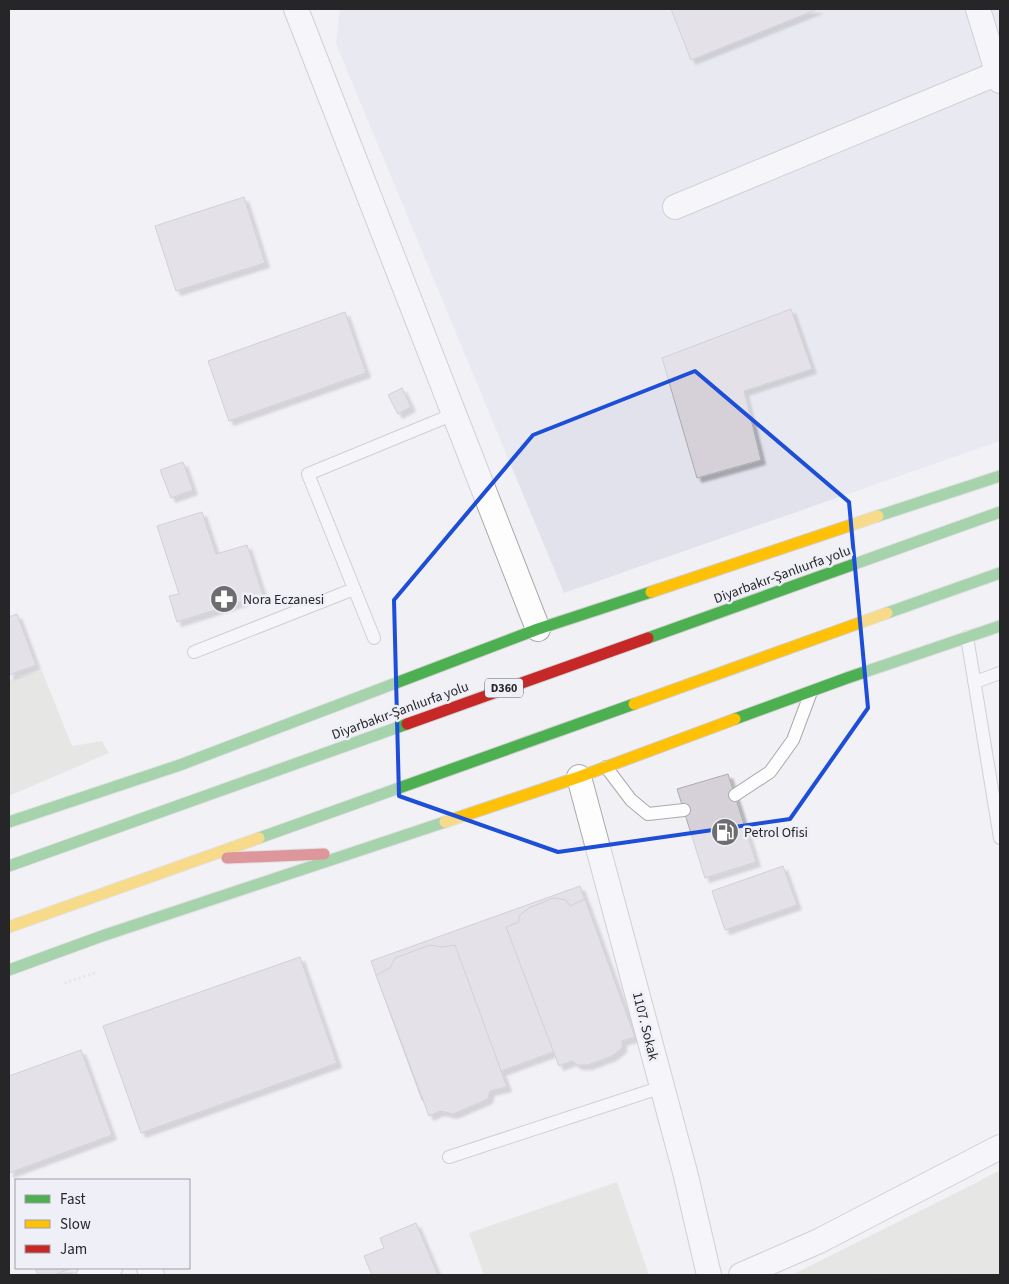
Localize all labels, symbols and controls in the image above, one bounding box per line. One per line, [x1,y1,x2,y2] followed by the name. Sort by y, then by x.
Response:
[711,541,854,609] street label: Diyarbakır-Şanlıurfa yolu
[209,584,239,614] pharmacy icon: Nora Eczanesi
[243,590,324,610] place label: Nora Eczanesi
[329,677,472,745] street label: Diyarbakır-Şanlıurfa yolu
[485,678,523,698] road number: D360
[710,817,740,847] fuel station icon: Petrol Ofisi
[744,823,808,843] place label: Petrol Ofisi
[627,990,663,1063] street label: 1107. Sokak
[15,1179,190,1269] legend
[60,1189,86,1210] text: Fast
[60,1214,91,1235] text: Slow
[60,1239,87,1260] text: Jam

